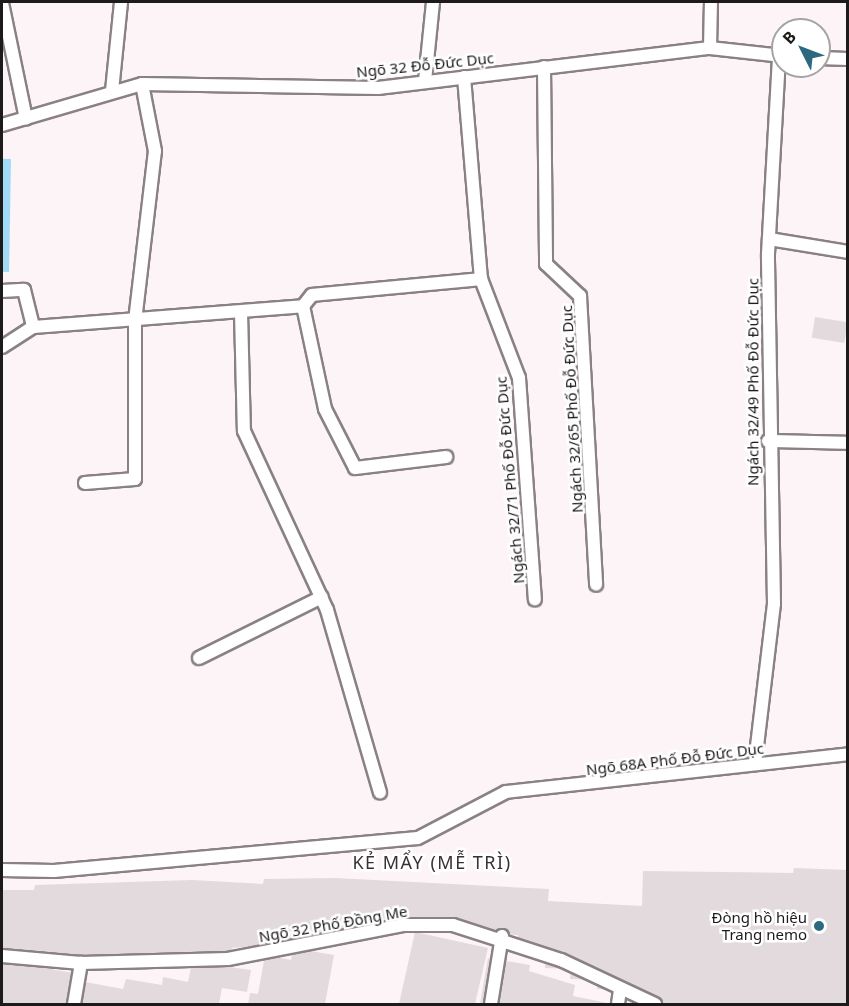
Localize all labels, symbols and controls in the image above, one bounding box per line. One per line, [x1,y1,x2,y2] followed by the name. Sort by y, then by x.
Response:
[771,18,831,78] north arrow
[777,26,801,49] text: B
[355,49,495,81] street label: Ngõ 32 Đỗ Đức Dục
[744,278,762,486] street label: Ngách 32/49 Phố Đỗ Đức Dục
[558,305,586,513] street label: Ngách 32/65 Phố Đỗ Đức Dục
[492,376,528,584] street label: Ngách 32/71 Phố Đỗ Đức Dục
[585,739,765,779] street label: Ngõ 68A Phố Đỗ Đức Dục
[352,851,512,873] district label: KẺ MẨY (MỄ TRÌ)
[257,902,409,946] street label: Ngõ 32 Phố Đồng Me
[711,908,807,943] place label: Đòng hồ hiệu Trang nemo
[812,919,826,933] marker: Đòng hồ hiệu Trang nemo

